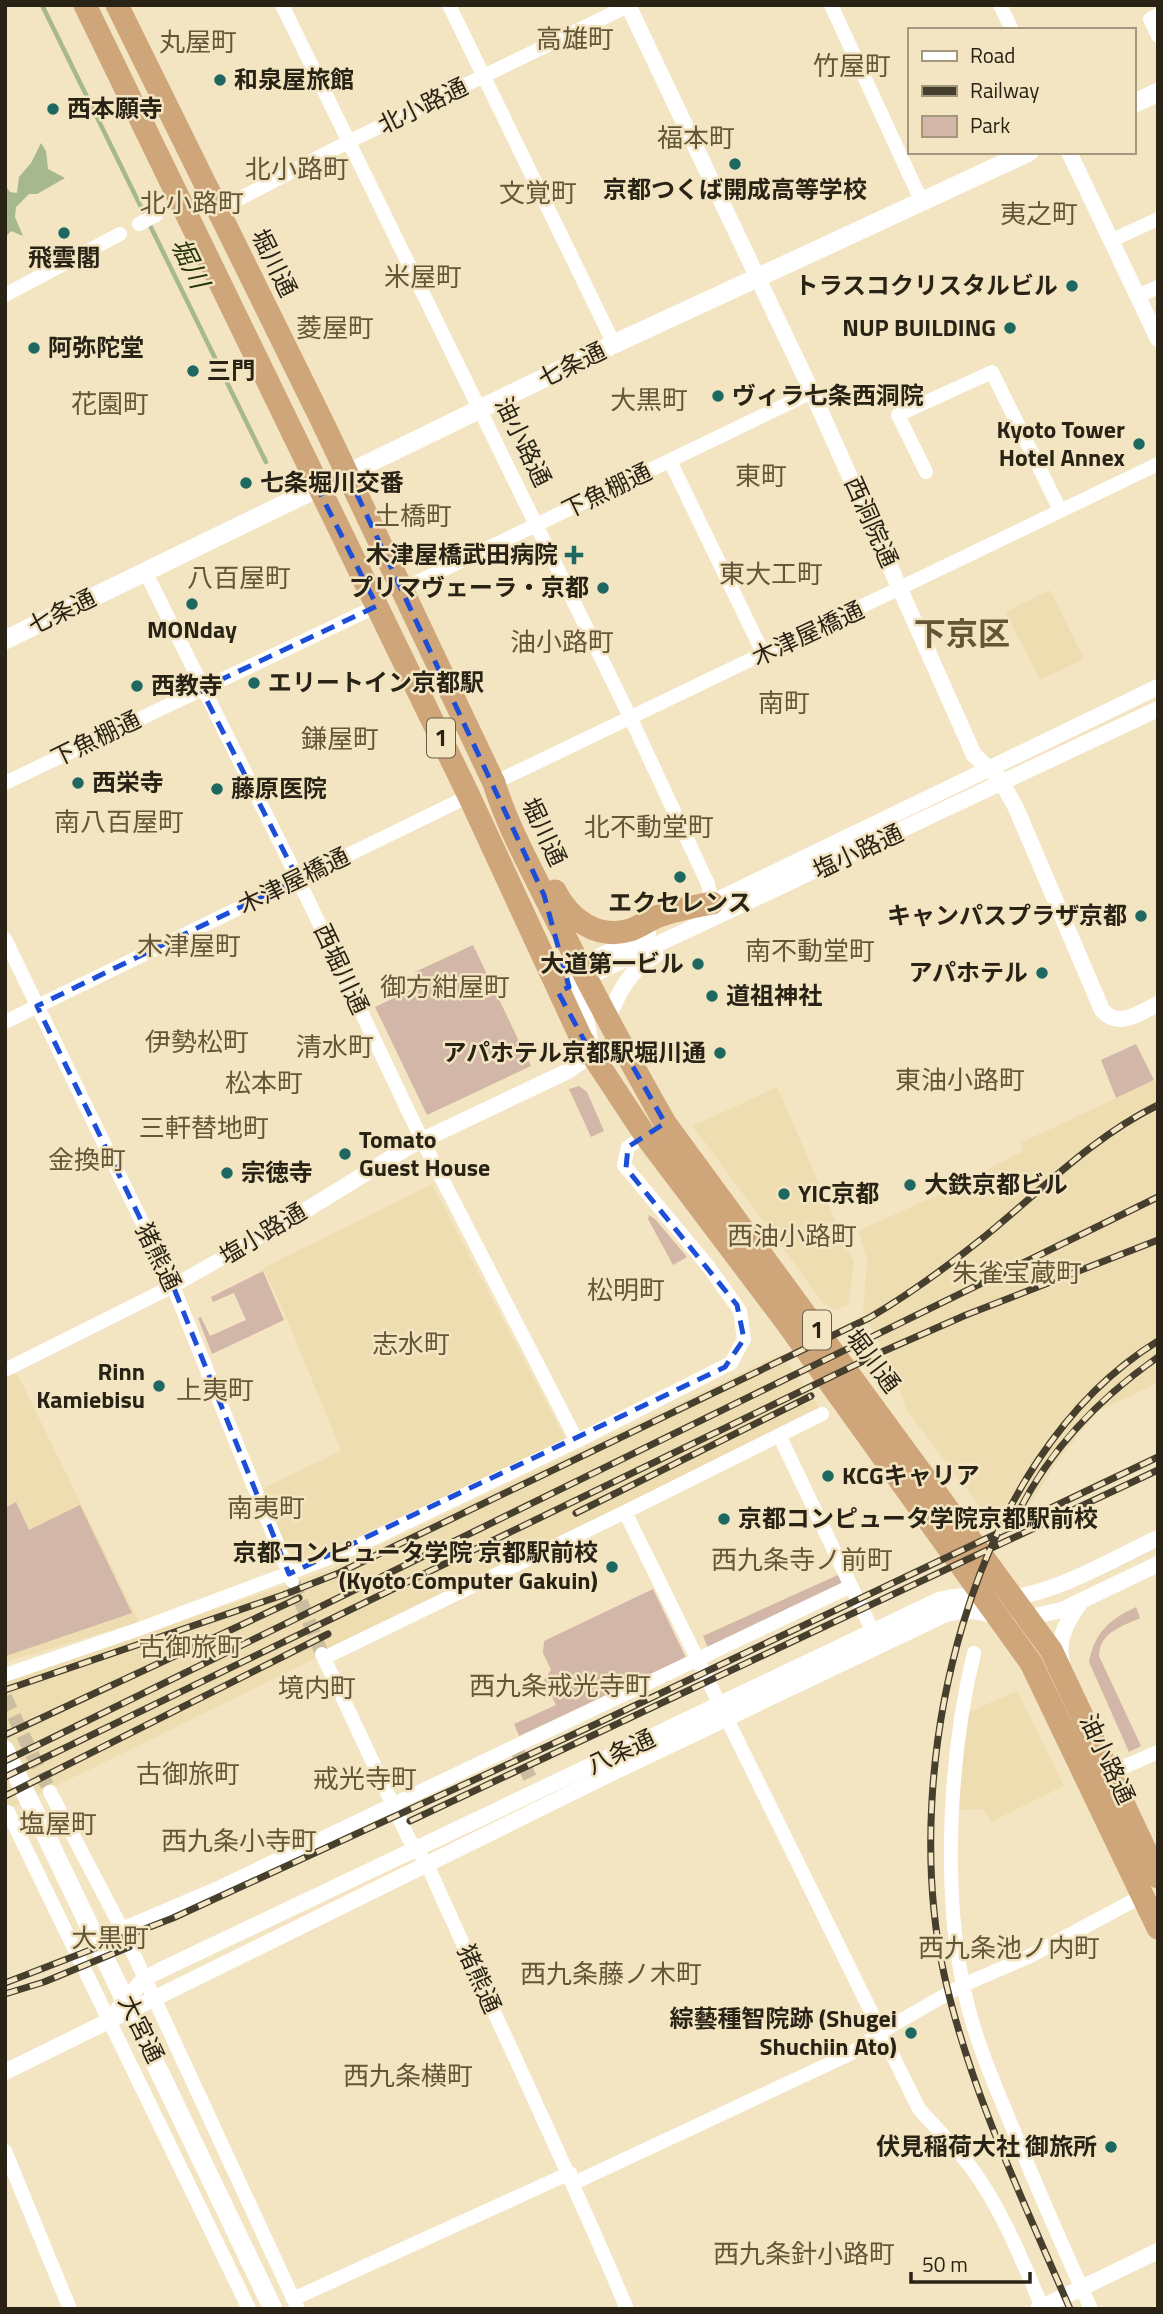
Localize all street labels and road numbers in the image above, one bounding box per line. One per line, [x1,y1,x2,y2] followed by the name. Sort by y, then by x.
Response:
[372,68,474,142] street label: 北小路通
[243,222,307,303] street label: 堀川通
[531,332,612,396] street label: 七条通
[487,391,561,493] street label: 油小路通
[556,453,658,527] street label: 下魚棚通
[836,470,908,573] street label: 西洞院通
[21,579,102,643] street label: 七条通
[746,591,870,675] street label: 木津屋橋通
[45,701,147,775] street label: 下魚棚通
[427,718,455,758] road number: 1
[513,791,576,872] street label: 堀川通
[806,814,909,888] street label: 塩小路通
[232,838,355,923] street label: 木津屋橋通
[305,917,379,1020] street label: 西堀川通
[212,1193,313,1273] street label: 塩小路通
[127,1216,191,1297] street label: 猪熊通
[803,1310,831,1350] road number: 1
[838,1321,910,1400] street label: 堀川通
[1071,1707,1145,1810] street label: 油小路通
[580,1720,661,1783] street label: 八条通
[449,1938,511,2019] street label: 猪熊通
[110,1988,174,2069] street label: 大宮通

